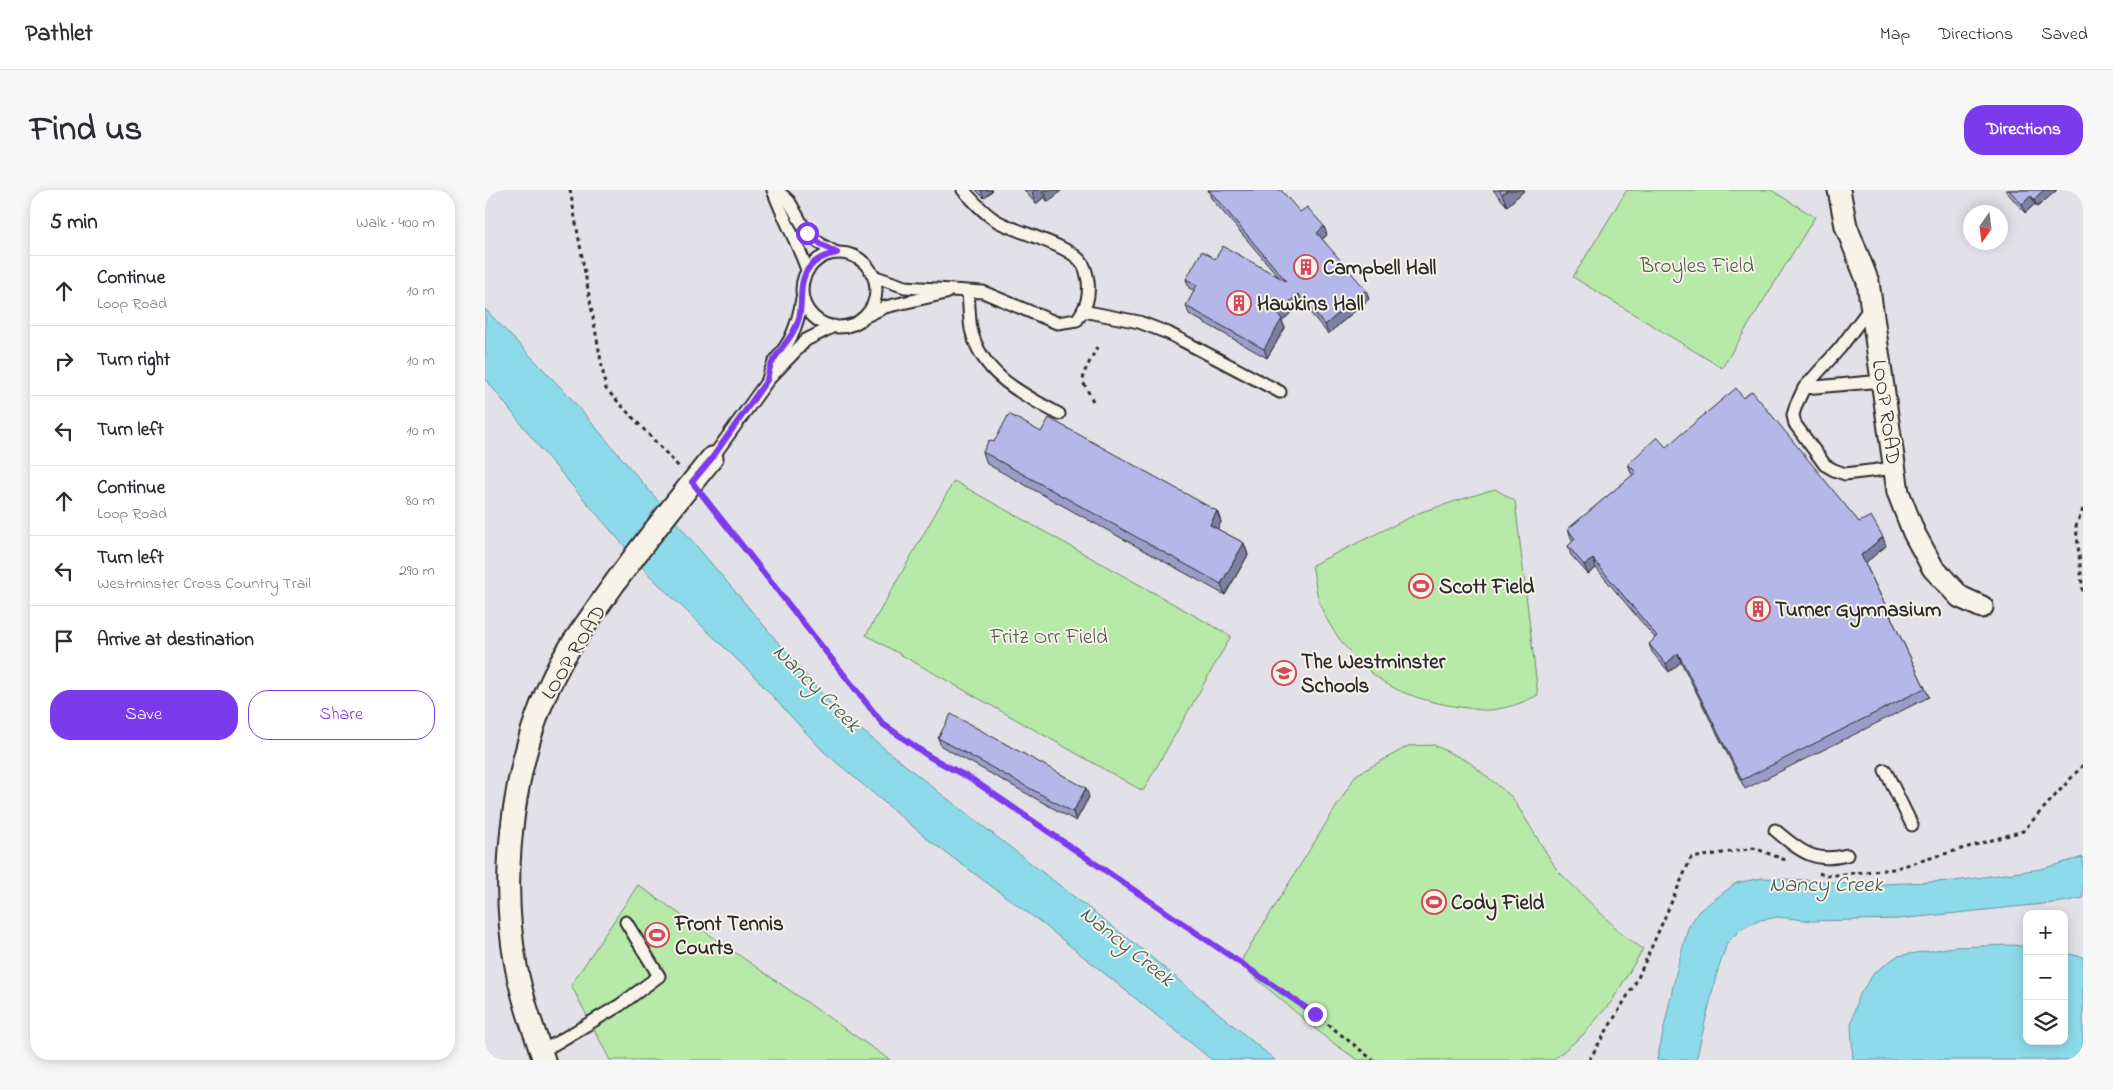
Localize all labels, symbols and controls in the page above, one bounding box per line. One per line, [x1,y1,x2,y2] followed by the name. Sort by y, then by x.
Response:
[25,17,93,52] text: Pathlet
[1880,22,1910,48] text: Map
[1938,22,2013,48] text: Directions
[2041,22,2088,48] text: Saved
[30,105,142,156] text: Find us
[1964,105,2083,155] button: Directions
[1963,205,2008,250] north arrow
[50,208,98,238] text: 5 min
[356,211,435,235] text: Walk · 400 m
[796,222,819,245] route start
[1639,252,1754,284] park label: Broyles Field
[1293,254,1319,280] building icon: Campbell Hall
[1323,254,1437,284] place label: Campbell Hall
[97,265,165,292] text: Continue
[50,277,78,305] icon: ahead
[407,279,435,303] text: 10 m
[1226,290,1252,316] building icon: Hawkins Hall
[1257,290,1364,320] place label: Hawkins Hall
[97,292,167,316] text: Loop Road
[50,347,78,375] icon: right
[97,347,170,374] text: Turn right
[407,349,435,373] text: 10 m
[1863,358,1907,467] street label: LOOP ROAD
[50,417,78,445] icon: left
[97,417,164,444] text: Turn left
[407,419,435,443] text: 10 m
[97,475,165,502] text: Continue
[50,487,78,515] icon: ahead
[406,489,435,513] text: 80 m
[97,502,167,526] text: Loop Road
[97,545,164,572] text: Turn left
[50,557,78,585] icon: left
[399,559,435,583] text: 290 m
[97,572,311,596] text: Westminster Cross Country Trail
[1408,573,1434,599] sports icon: Scott Field
[1439,573,1534,603] place label: Scott Field
[1745,596,1771,622] building icon: Turner Gymnasium
[1775,596,1941,628] place label: Turner Gymnasium
[535,600,615,706] street label: LOOP ROAD
[989,623,1108,653] park label: Fritz Orr Field
[50,627,78,655] icon: arrive
[97,627,254,654] text: Arrive at destination
[764,638,868,741] water label: Nancy Creek
[1301,648,1446,702] place label: The Westminster Schools
[1271,660,1297,686] school or university icon: The Westminster Schools
[50,690,238,740] button: Save
[248,690,435,740] button: Share
[1769,870,1884,902] water label: Nancy Creek
[1421,889,1447,915] sports icon: Cody Field
[1451,889,1545,921] place label: Cody Field
[1072,899,1181,996] water label: Nancy Creek
[674,910,784,964] place label: Front Tennis Courts
[2023,910,2068,1045] map controls
[2023,910,2068,955] button: +
[644,922,670,948] sports icon: Front Tennis Courts
[2023,955,2068,1000] button: −
[2023,1000,2068,1045] button: layers
[1304,1003,1327,1026] route end

